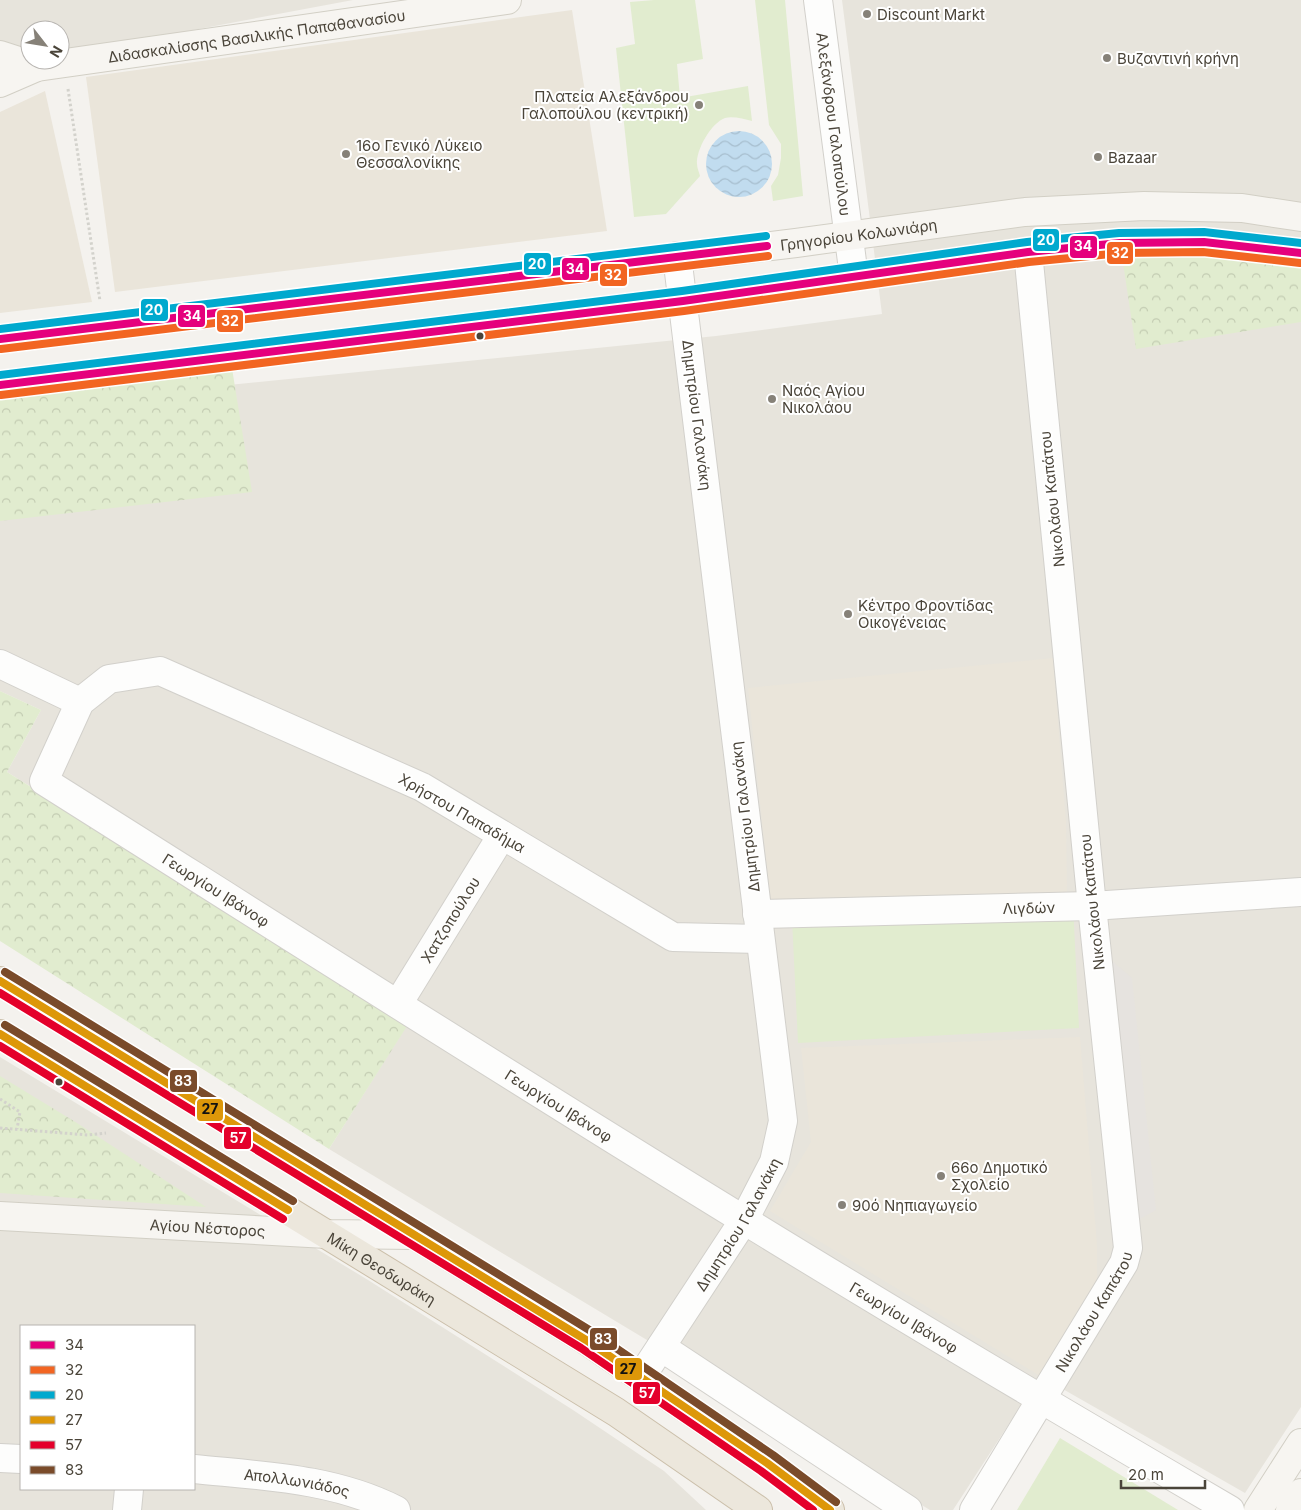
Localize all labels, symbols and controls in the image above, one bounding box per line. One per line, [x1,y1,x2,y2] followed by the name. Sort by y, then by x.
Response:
[106,5,406,66] street label: Διδασκαλίσσης Βασιλικής Παπαθανασίου
[877,5,985,24] place label: Discount Markt
[861,8,873,20] marker: Discount Markt
[20,20,70,70] north arrow
[813,31,855,217] street label: Αλεξάνδρου Γαλοπούλου
[47,43,67,61] text: N
[1117,49,1239,68] place label: Βυζαντινή κρήνη
[1101,52,1113,64] marker: Βυζαντινή κρήνη
[521,87,689,123] place label: Πλατεία Αλεξάνδρου Γαλοπούλου (κεντρική)
[693,99,705,111] marker: Πλατεία Αλεξάνδρου Γαλοπούλου (κεντρική)
[356,136,483,172] place label: 16ο Γενικό Λύκειο Θεσσαλονίκης
[340,148,352,160] marker: 16ο Γενικό Λύκειο Θεσσαλονίκης
[1108,148,1157,167] place label: Bazaar
[1092,151,1104,163] marker: Bazaar
[779,214,938,254] street label: Γρηγορίου Κολωνιάρη
[1032,228,1060,252] line badge: 20
[1037,231,1055,248] text: 20
[1069,235,1098,259] line badge: 34
[1074,237,1092,254] text: 34
[1106,241,1134,265] line badge: 32
[1111,244,1129,261] text: 32
[523,252,552,276] line badge: 20
[528,255,546,272] text: 20
[561,257,590,281] line badge: 34
[566,260,584,277] text: 34
[599,263,628,287] line badge: 32
[604,266,622,283] text: 32
[140,298,169,322] line badge: 20
[145,301,163,318] text: 20
[177,304,206,328] line badge: 34
[183,307,201,324] text: 34
[216,309,244,333] line badge: 32
[221,312,239,329] text: 32
[475,331,485,341] unlabelled marker
[678,339,716,491] street label: Δημητρίου Γαλανάκη
[782,381,865,417] place label: Ναός Αγίου Νικολάου
[766,393,778,405] marker: Ναός Αγίου Νικολάου
[1035,430,1069,568] street label: Νικολάου Καπάτου
[858,596,993,632] place label: Κέντρο Φροντίδας Οικογένειας
[842,608,854,620] marker: Κέντρο Φροντίδας Οικογένειας
[726,741,764,893] street label: Δημητρίου Γαλανάκη
[395,769,529,857] street label: Χρήστου Παπαδήμα
[1075,833,1109,971] street label: Νικολάου Καπάτου
[159,849,273,931] street label: Γεωργίου Ιβάνοφ
[416,873,484,966] street label: Χατζοπούλου
[1002,897,1056,918] street label: Λιγδών
[502,1065,616,1146] street label: Γεωργίου Ιβάνοφ
[169,1069,198,1093] line badge: 83
[174,1072,192,1089] text: 83
[54,1077,64,1087] unlabelled marker
[196,1098,224,1122] line badge: 27
[202,1100,218,1117] text: 27
[223,1126,252,1150] line badge: 57
[229,1129,247,1146] text: 57
[691,1154,784,1294] street label: Δημητρίου Γαλανάκη
[951,1158,1048,1194] place label: 66ο Δημοτικό Σχολείο
[935,1170,947,1182] marker: 66ο Δημοτικό Σχολείο
[852,1196,977,1215] place label: 90ό Νηπιαγωγείο
[836,1199,848,1211] marker: 90ό Νηπιαγωγείο
[149,1215,266,1240] street label: Αγίου Νέστορος
[324,1228,440,1309] street label: Μίκη Θεοδωράκη
[1051,1249,1136,1375] street label: Νικολάου Καπάτου
[847,1277,962,1357] street label: Γεωργίου Ιβάνοφ
[20,1325,195,1490] legend
[589,1327,618,1351] line badge: 83
[594,1330,612,1347] text: 83
[65,1335,84,1354] text: 34
[614,1357,643,1381] line badge: 27
[65,1360,83,1379] text: 32
[620,1360,636,1377] text: 27
[632,1381,661,1405] line badge: 57
[638,1384,656,1401] text: 57
[65,1385,84,1404] text: 20
[65,1410,83,1429] text: 27
[65,1435,83,1454] text: 57
[1121,1458,1205,1490] scale bar
[65,1460,84,1479] text: 83
[243,1464,352,1501] street label: Απολλωνιάδος
[1128,1465,1164,1484] text: 20 m

